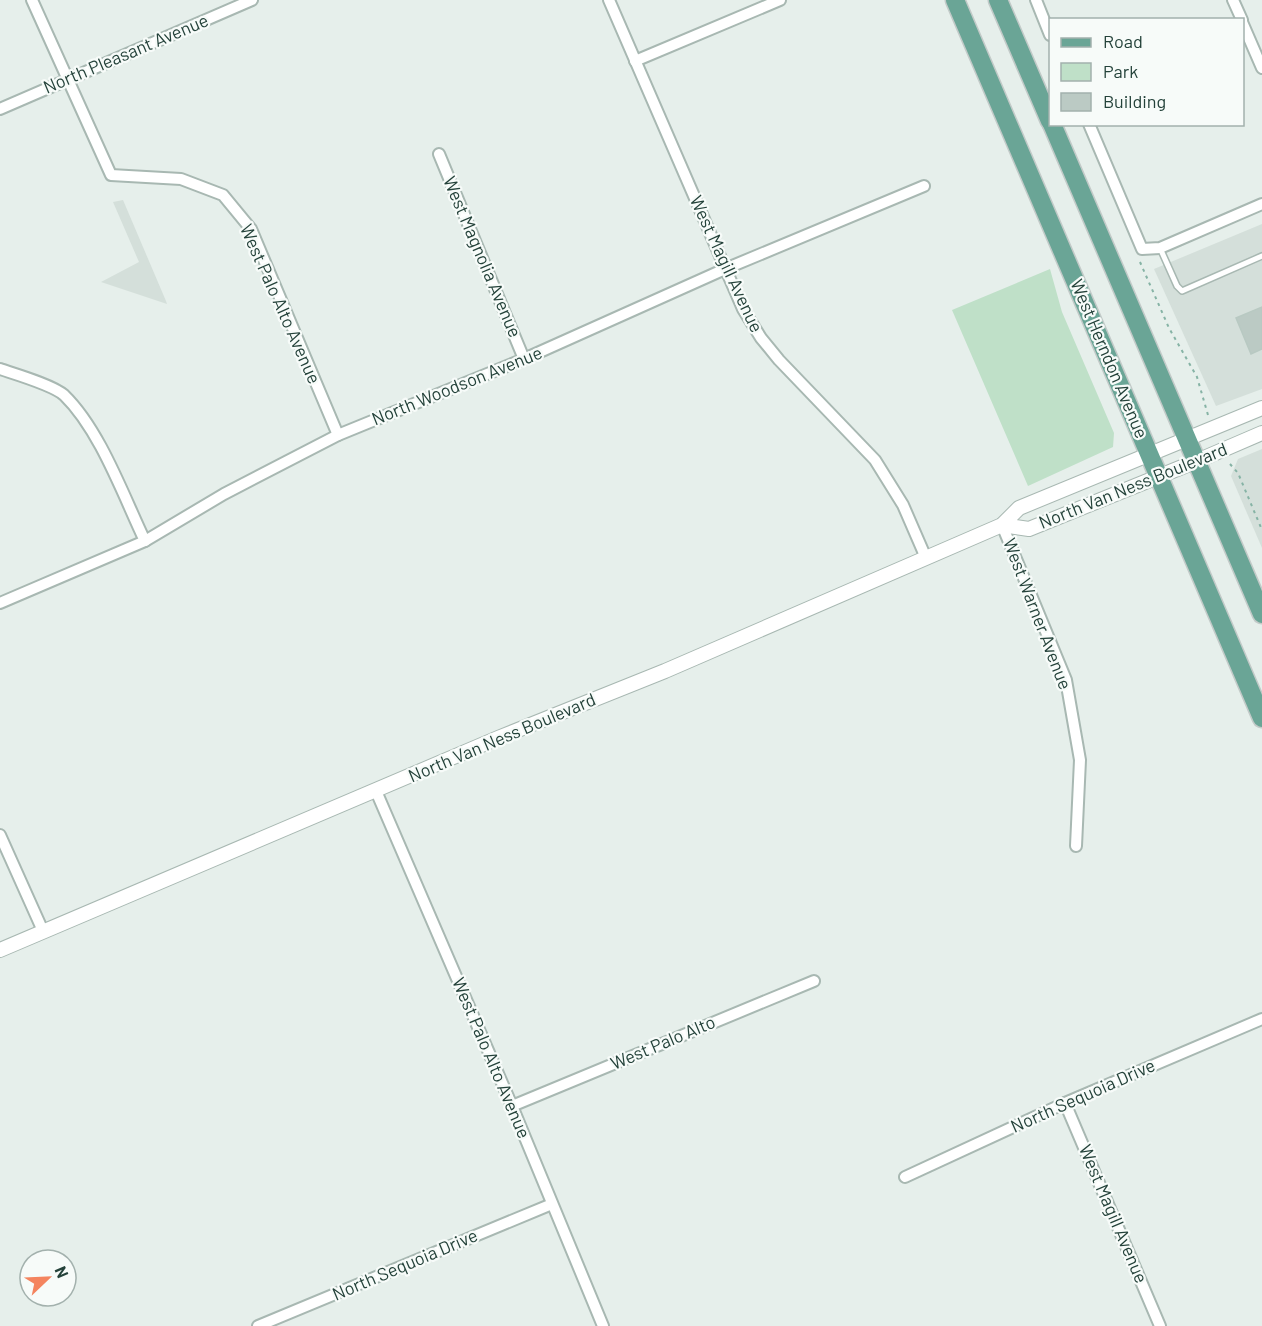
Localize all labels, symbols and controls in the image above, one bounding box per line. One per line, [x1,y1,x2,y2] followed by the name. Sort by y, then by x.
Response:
[40,8,211,98] street label: North Pleasant Avenue
[1049,18,1244,126] legend
[1103,30,1143,52] text: Road
[1103,60,1138,82] text: Park
[1103,90,1166,112] text: Building
[439,173,527,341] street label: West Magnolia Avenue
[686,192,768,336] street label: West Magill Avenue
[236,220,326,387] street label: West Palo Alto Avenue
[1066,276,1153,442] street label: West Herndon Avenue
[368,341,545,429] street label: North Woodson Avenue
[1035,437,1230,533] street label: North Van Ness Boulevard
[999,535,1077,692] street label: West Warner Avenue
[405,688,599,787] street label: North Van Ness Boulevard
[448,974,536,1141] street label: West Palo Alto Avenue
[607,1010,718,1074] street label: West Palo Alto
[1007,1053,1158,1137] street label: North Sequoia Drive
[1075,1141,1153,1286] street label: West Magill Avenue
[329,1224,481,1305] street label: North Sequoia Drive
[18,1248,78,1308] north arrow
[51,1263,73,1281] text: N

